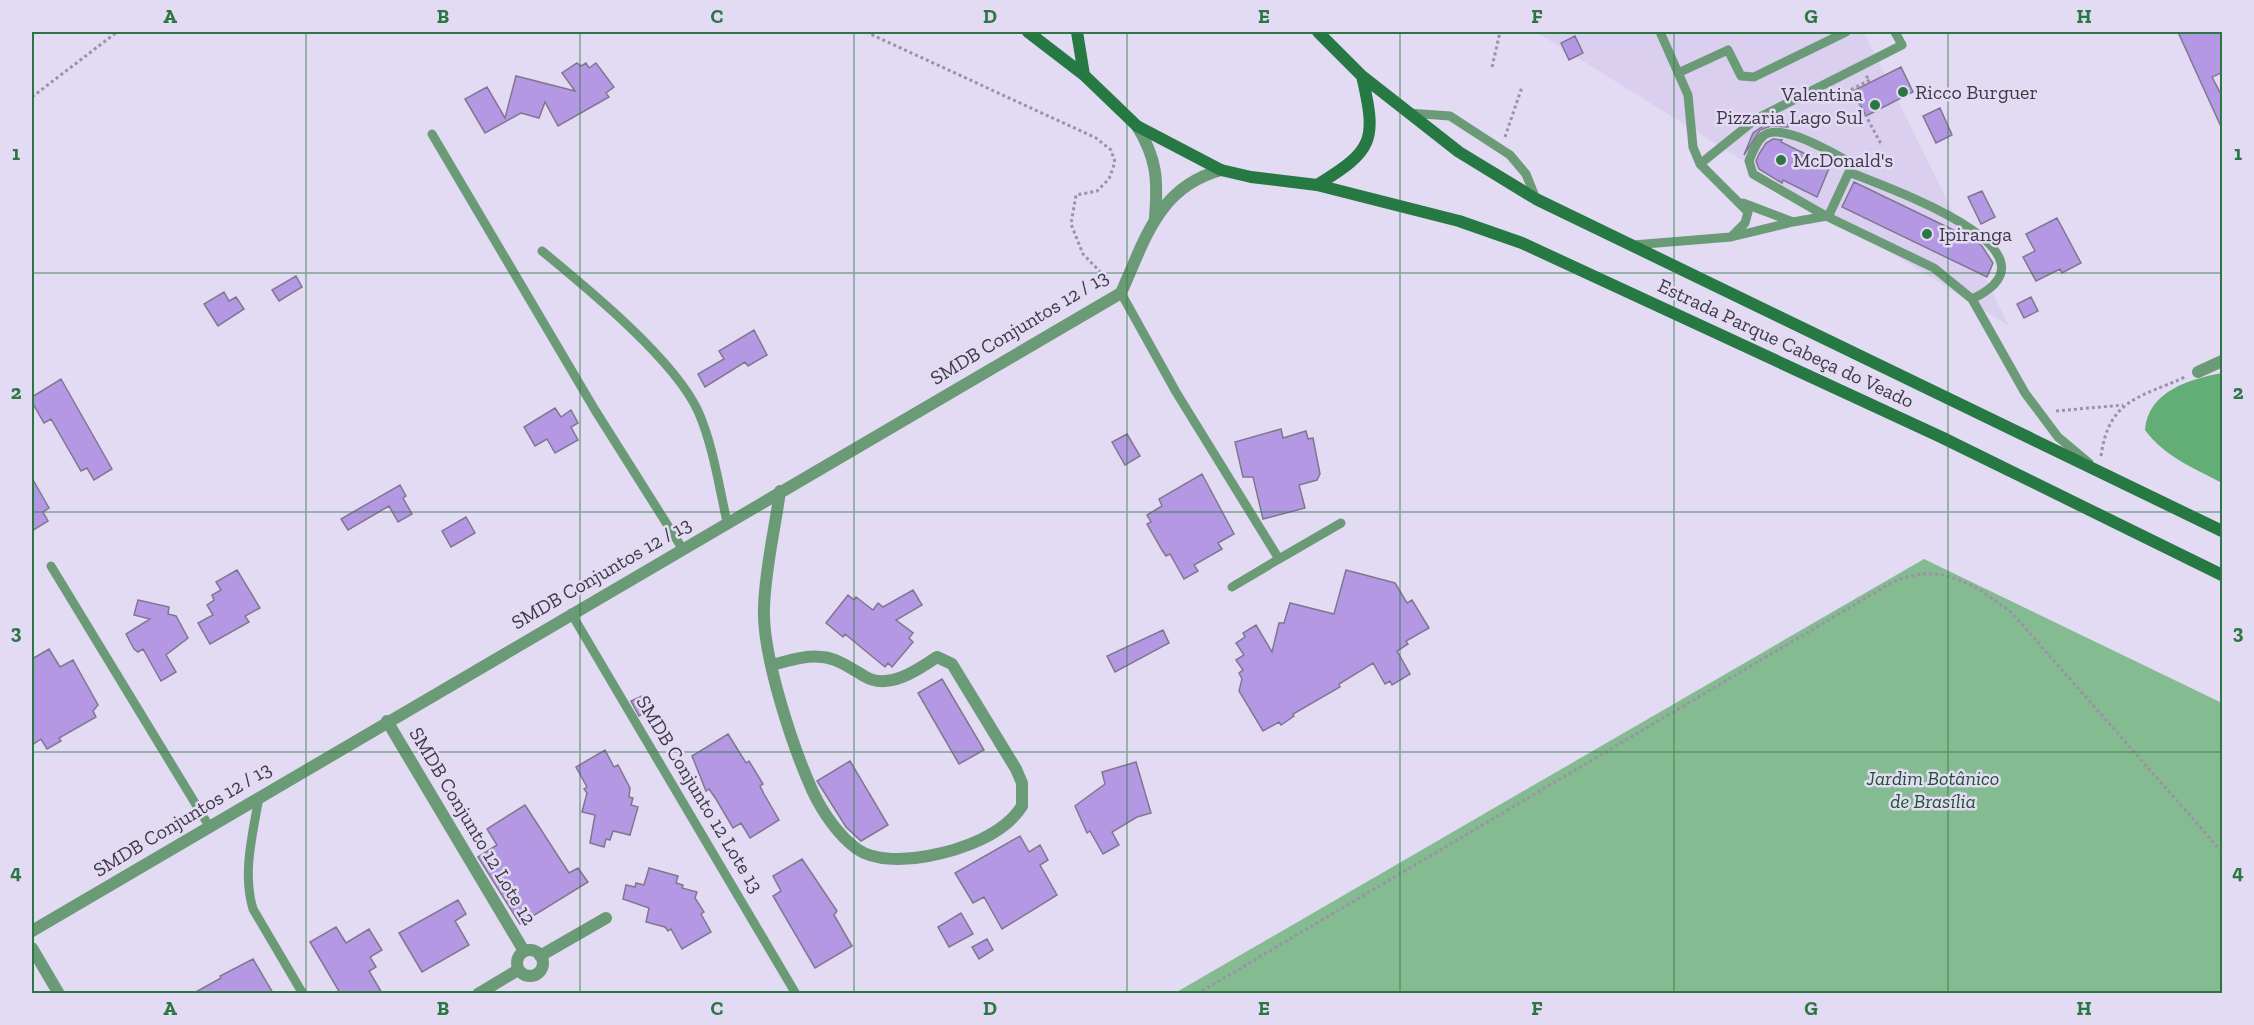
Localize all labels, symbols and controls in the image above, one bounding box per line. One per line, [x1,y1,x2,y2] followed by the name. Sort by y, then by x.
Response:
[163,4,177,28] text: A
[437,4,449,28] text: B
[711,4,724,28] text: C
[983,4,997,28] text: D
[1258,4,1270,28] text: E
[1531,4,1543,28] text: F
[1804,4,1818,28] text: G
[2076,4,2092,28] text: H
[1915,80,2038,104] place label: Ricco Burguer
[1716,82,1863,129] place label: Valentina Pizzaria Lago Sul
[1896,85,1910,99] marker: Ricco Burguer
[1868,98,1882,112] marker: Valentina Pizzaria Lago Sul
[12,141,20,165] text: 1
[2234,141,2242,165] text: 1
[1793,148,1893,172] place label: McDonald's
[1774,153,1788,167] marker: McDonald's
[1939,222,2012,246] place label: Ipiranga
[1920,227,1934,241] marker: Ipiranga
[926,264,1112,390] street label: SMDB Conjuntos 12 / 13
[1654,273,1918,413] street label: Estrada Parque Cabeça do Veado
[11,380,22,404] text: 2
[2233,380,2244,404] text: 2
[507,512,695,634] street label: SMDB Conjuntos 12 / 13
[11,620,22,644] text: 3
[2233,620,2244,644] text: 3
[632,691,768,897] street label: SMDB Conjunto 12 Lote 13
[404,723,542,929] street label: SMDB Conjunto 12 Lote 12
[89,756,275,882] street label: SMDB Conjuntos 12 / 13
[1866,766,1999,813] park label: Jardim Botânico de Brasília
[10,860,22,884] text: 4
[2232,860,2244,884] text: 4
[163,996,177,1020] text: A
[437,996,449,1020] text: B
[711,996,724,1020] text: C
[983,996,997,1020] text: D
[1258,996,1270,1020] text: E
[1531,996,1543,1020] text: F
[1804,996,1818,1020] text: G
[2076,996,2092,1020] text: H

